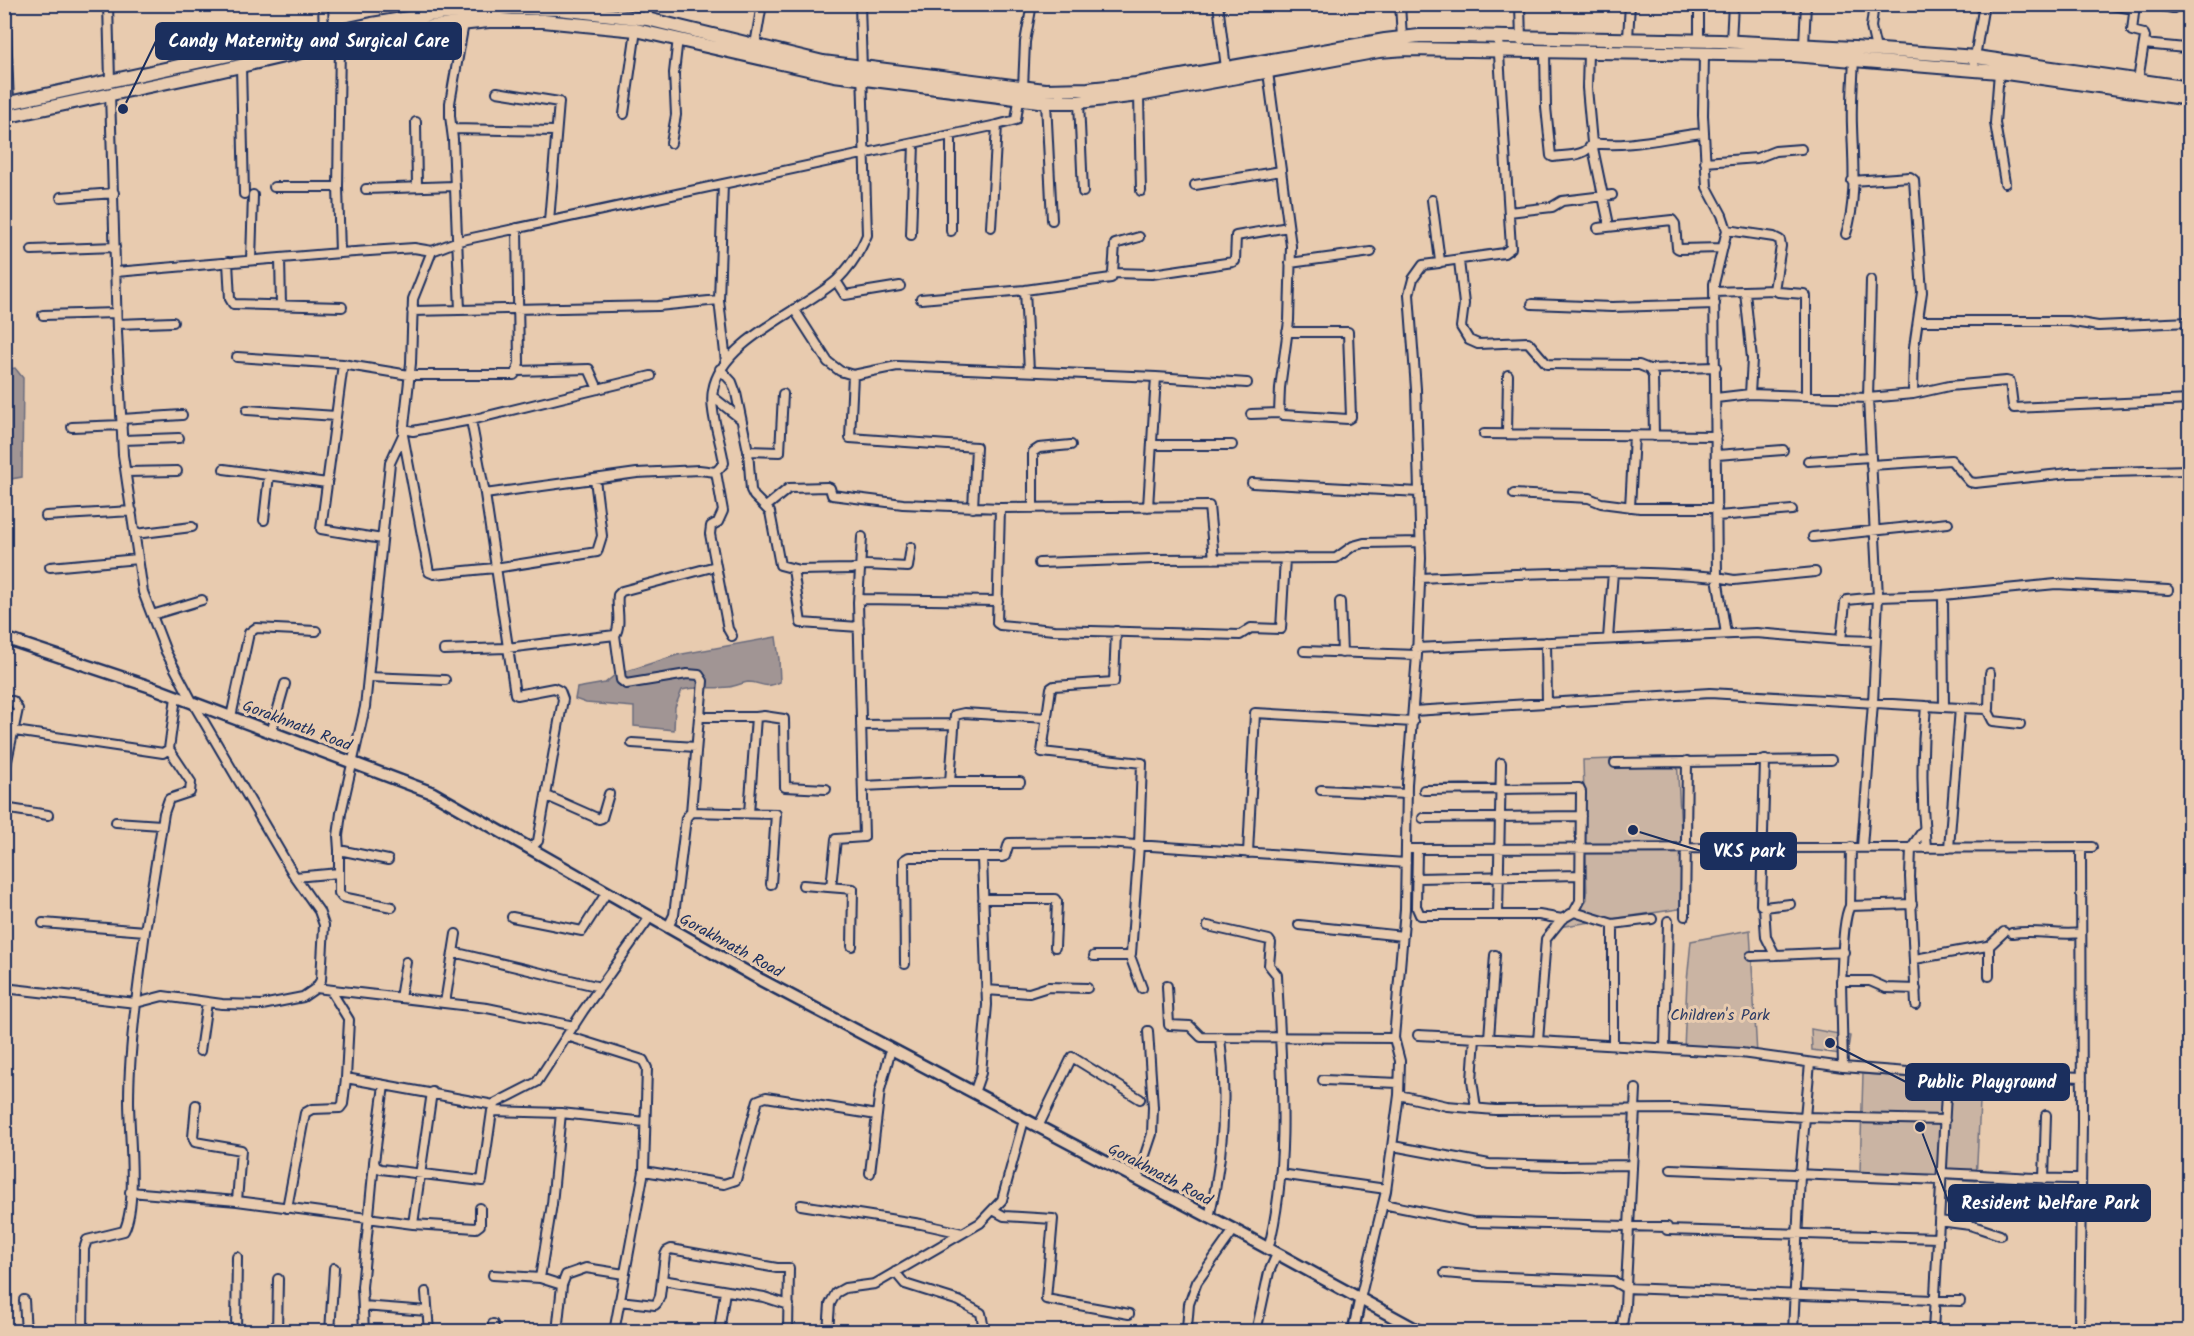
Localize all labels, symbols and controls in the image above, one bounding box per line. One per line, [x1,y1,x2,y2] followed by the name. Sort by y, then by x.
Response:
[156,23,461,59] callout: Candy Maternity and Surgical Care
[168,28,450,57] text: Candy Maternity and Surgical Care
[239,694,356,759] street label: Gorakhnath Road
[1701,833,1796,869] callout: VKS park
[1713,838,1786,867] text: VKS park
[675,907,788,985] street label: Gorakhnath Road
[1670,1003,1770,1028] park label: Children's Park
[1906,1064,2069,1100] callout: Public Playground
[1917,1069,2057,1098] text: Public Playground
[1103,1137,1218,1214] street label: Gorakhnath Road
[1949,1185,2150,1221] callout: Resident Welfare Park
[1961,1190,2140,1219] text: Resident Welfare Park

